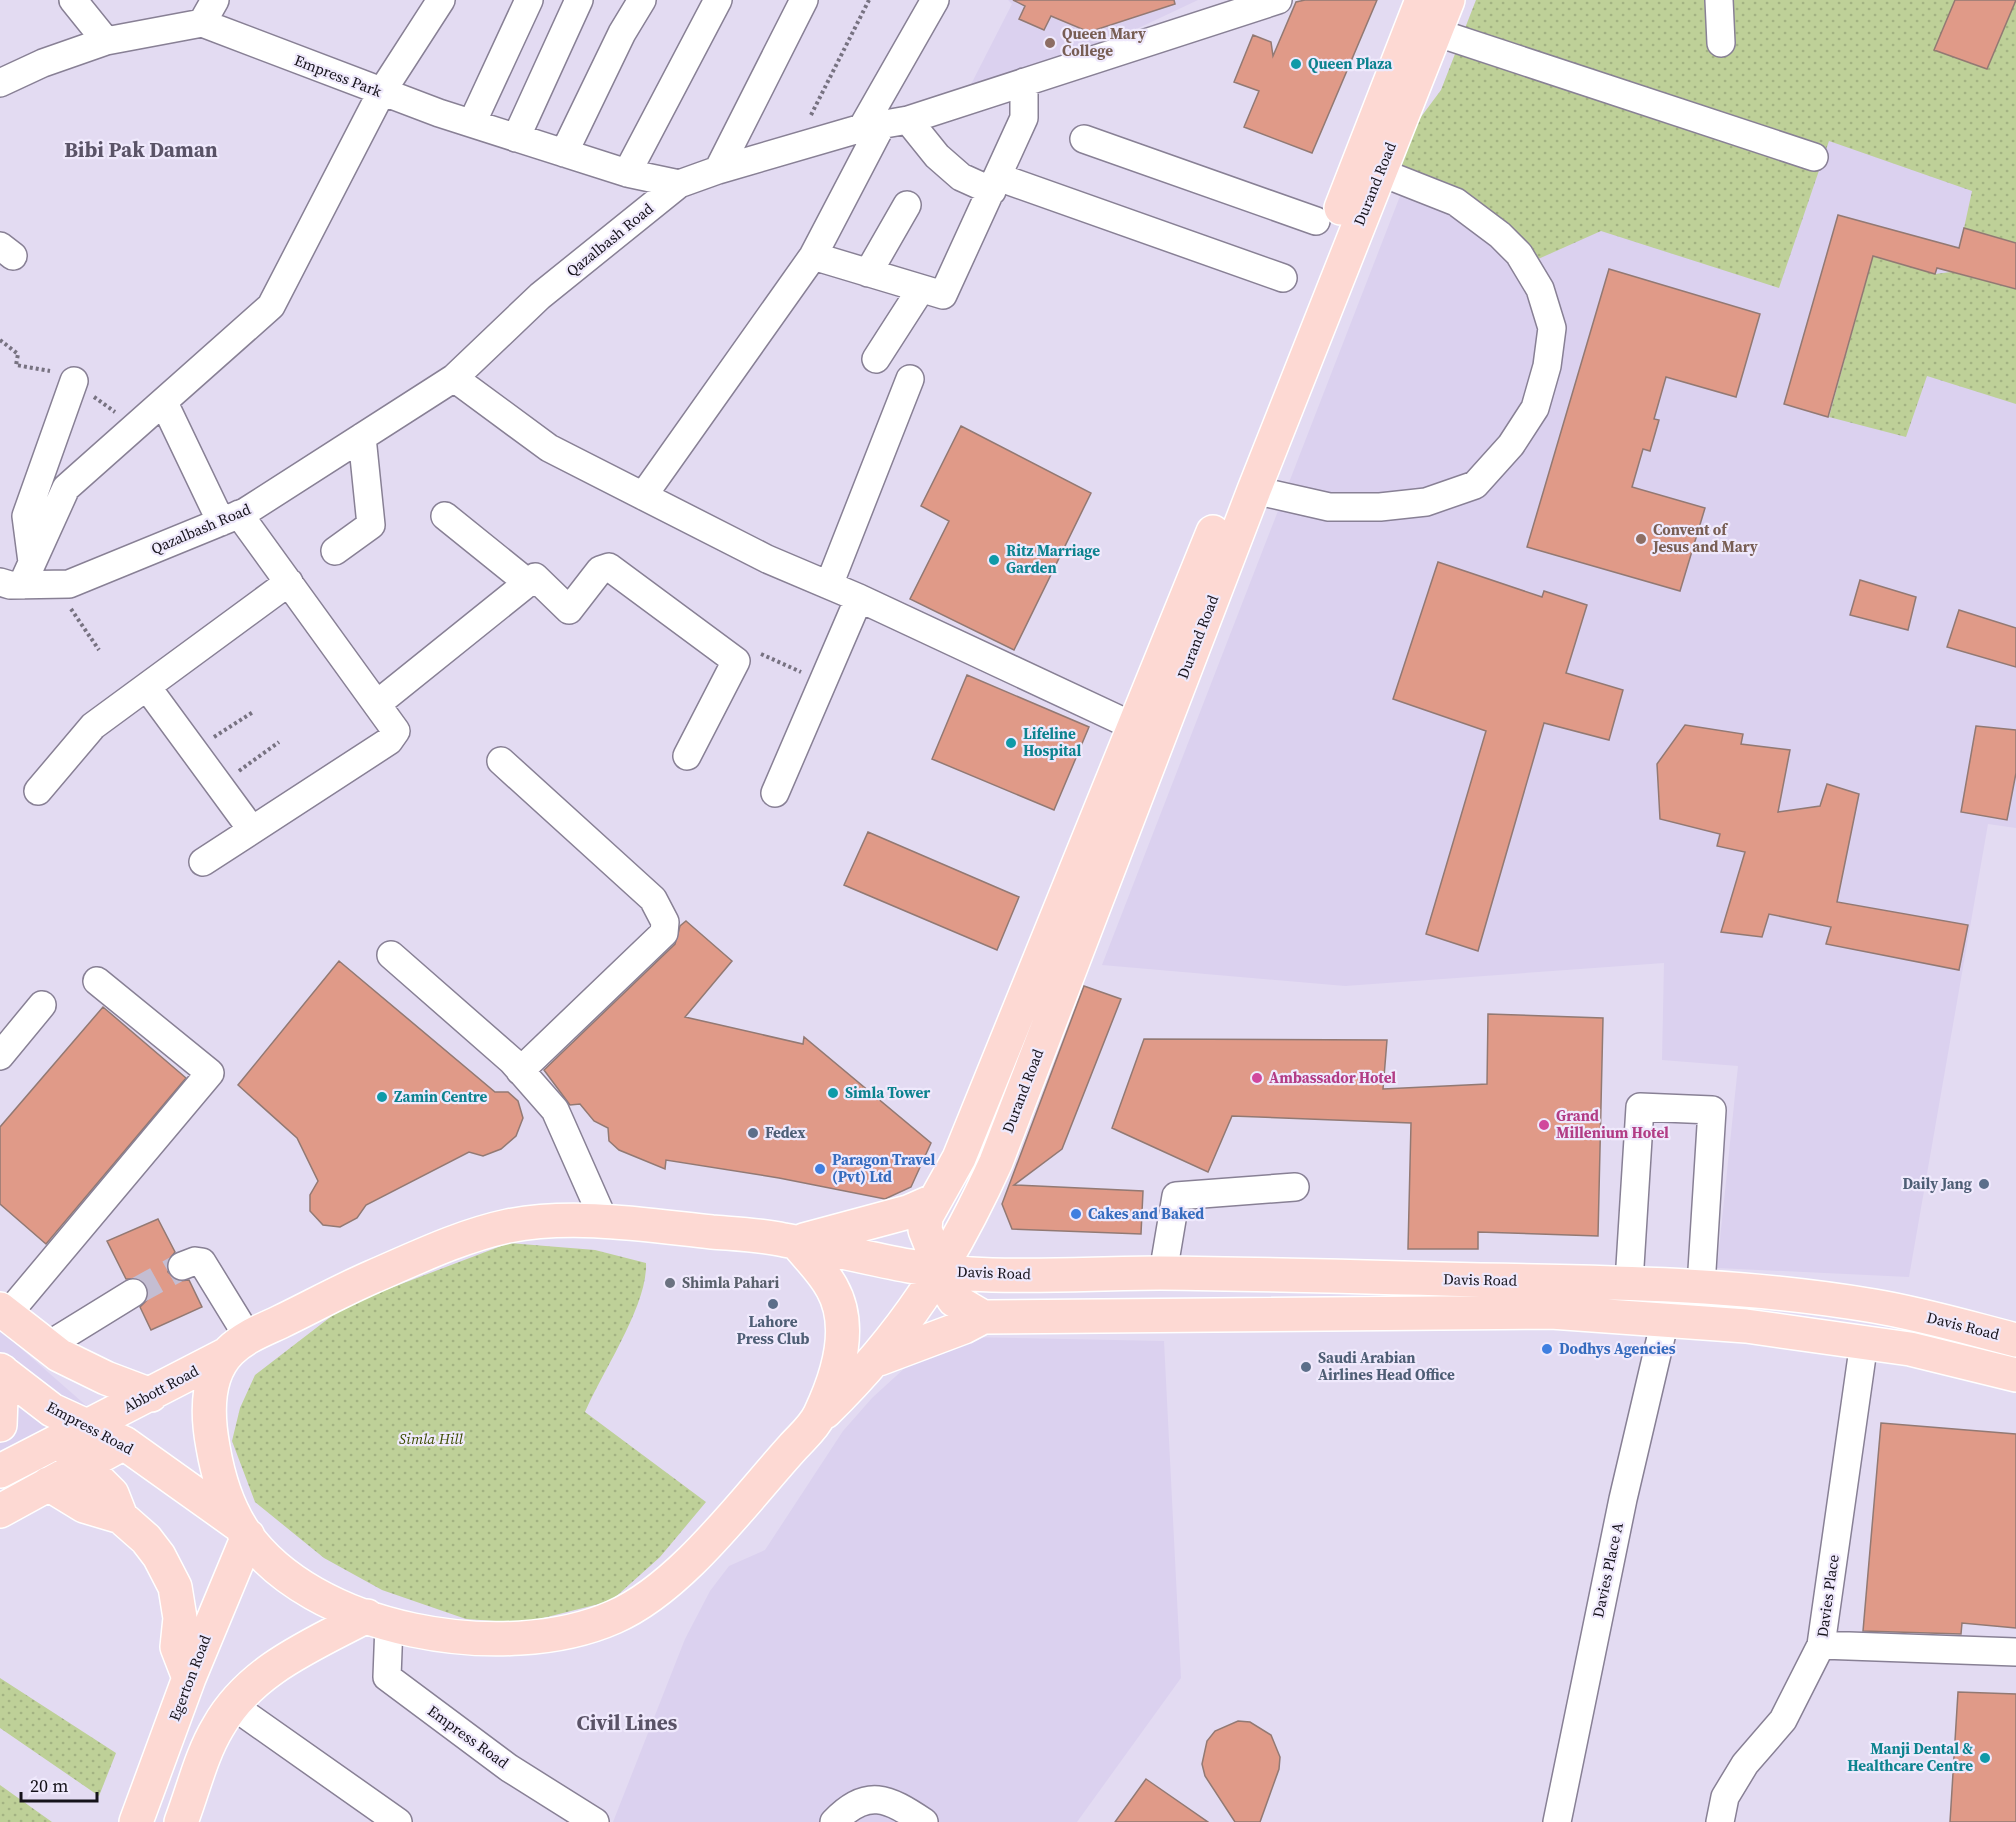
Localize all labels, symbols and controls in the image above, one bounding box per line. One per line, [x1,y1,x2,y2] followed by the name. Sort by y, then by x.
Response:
[1062,23,1146,61] place label: Queen Mary College
[1043,36,1057,50] marker: Queen Mary College
[291,49,386,102] street label: Empress Park
[1308,53,1393,74] place label: Queen Plaza
[1289,57,1303,71] marker: Queen Plaza
[64,135,218,164] district label: Bibi Pak Daman
[1348,139,1401,229] street label: Durand Road
[562,198,658,281] street label: Qazalbash Road
[148,498,254,559] street label: Qazalbash Road
[1652,519,1758,557] place label: Convent of Jesus and Mary
[1634,532,1648,546] marker: Convent of Jesus and Mary
[1006,540,1100,578] place label: Ritz Marriage Garden
[987,553,1001,567] marker: Ritz Marriage Garden
[1172,591,1223,682] street label: Durand Road
[1023,723,1081,761] place label: Lifeline Hospital
[1004,736,1018,750] marker: Lifeline Hospital
[997,1045,1048,1136] street label: Durand Road
[1269,1067,1396,1088] place label: Ambassador Hotel
[1250,1071,1264,1085] marker: Ambassador Hotel
[845,1082,930,1103] place label: Simla Tower
[394,1086,488,1107] place label: Zamin Centre
[826,1086,840,1100] marker: Simla Tower
[375,1090,389,1104] marker: Zamin Centre
[1556,1105,1669,1143] place label: Grand Millenium Hotel
[1537,1118,1551,1132] marker: Grand Millenium Hotel
[765,1122,806,1143] place label: Fedex
[746,1126,760,1140] marker: Fedex
[832,1149,935,1187] place label: Paragon Travel (Pvt) Ltd
[813,1162,827,1176] marker: Paragon Travel (Pvt) Ltd
[1902,1173,1972,1194] place label: Daily Jang
[1977,1177,1991,1191] marker: Daily Jang
[1088,1203,1204,1224] place label: Cakes and Baked
[1069,1207,1083,1221] marker: Cakes and Baked
[957,1261,1032,1284] street label: Davis Road
[1443,1268,1518,1291] street label: Davis Road
[682,1272,780,1293] place label: Shimla Pahari
[663,1276,677,1290] marker: Shimla Pahari
[766,1297,780,1311] marker: Lahore Press Club
[1925,1306,2002,1345] street label: Davis Road
[737,1311,809,1349] place label: Lahore Press Club
[1559,1338,1676,1359] place label: Dodhys Agencies
[1540,1342,1554,1356] marker: Dodhys Agencies
[1318,1347,1455,1385] place label: Saudi Arabian Airlines Head Office
[119,1360,203,1417] street label: Abbott Road
[1299,1360,1313,1374] marker: Saudi Arabian Airlines Head Office
[43,1396,138,1459] street label: Empress Road
[399,1428,464,1449] park label: Simla Hill
[1587,1520,1628,1619] street label: Davies Place A
[1811,1553,1844,1639] street label: Davies Place
[164,1631,216,1724] street label: Egerton Road
[424,1700,513,1773] street label: Empress Road
[577,1708,678,1737] district label: Civil Lines
[1847,1738,1973,1776] place label: Manji Dental & Healthcare Centre
[1978,1751,1992,1765] marker: Manji Dental & Healthcare Centre
[21,1765,98,1803] scale bar
[30,1773,68,1798] text: 20 m

